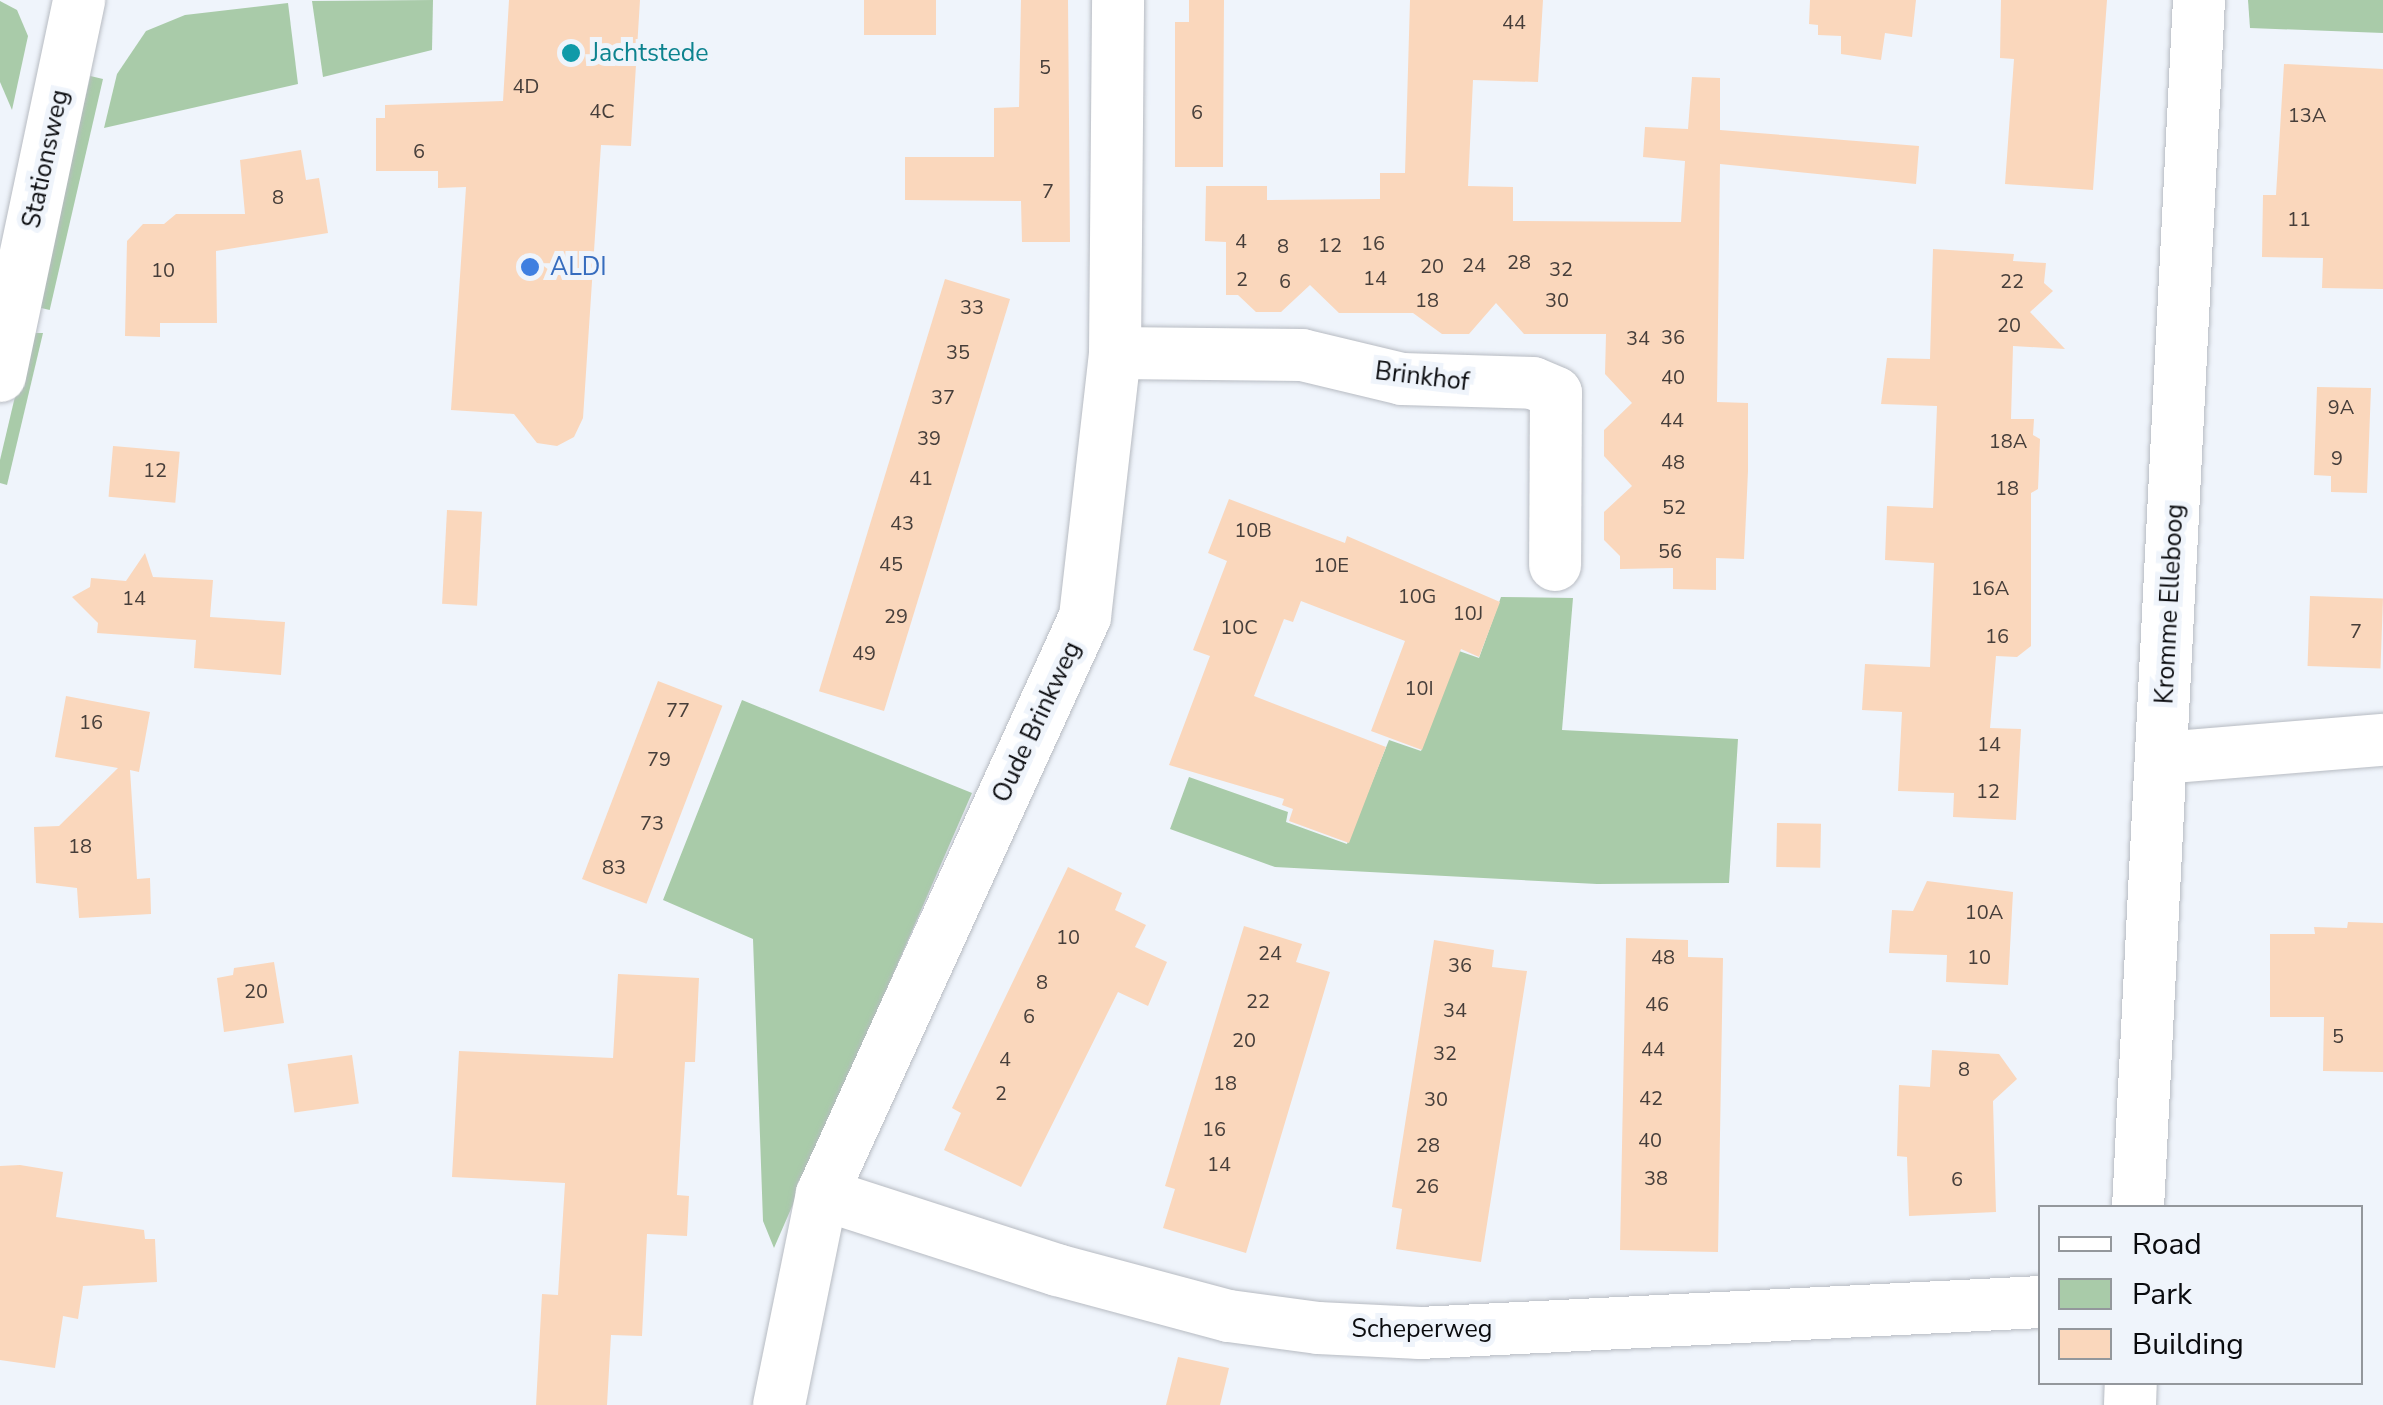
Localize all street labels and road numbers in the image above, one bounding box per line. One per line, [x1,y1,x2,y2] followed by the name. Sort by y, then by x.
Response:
[17,87,75,231] street label: Stationsweg
[1373,356,1471,398] street label: Brinkhof
[2150,503,2190,705] street label: Kromme Elleboog
[987,637,1087,807] street label: Oude Brinkweg
[1352,1314,1492,1344] street label: Scheperweg

